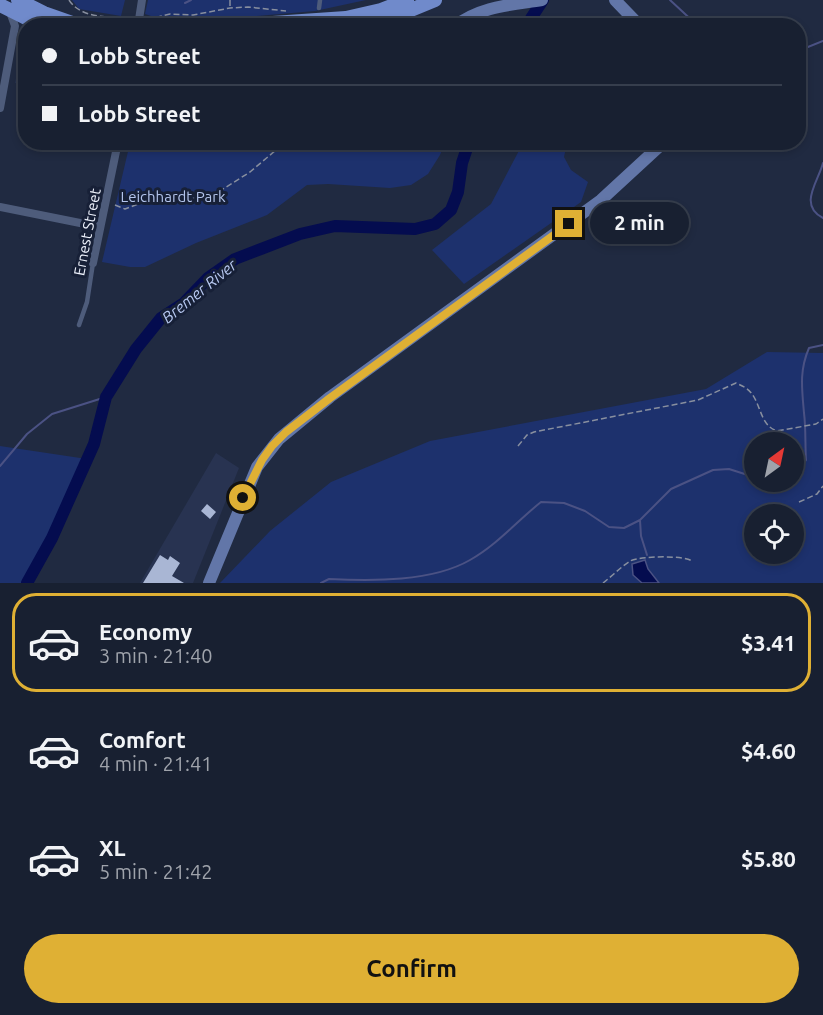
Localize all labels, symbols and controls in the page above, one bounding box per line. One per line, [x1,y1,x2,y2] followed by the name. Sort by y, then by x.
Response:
[78,43,201,68] text: Lobb Street
[78,101,201,126] text: Lobb Street
[70,187,104,277] street label: Ernest Street
[121,188,226,205] park label: Leichhardt Park
[590,203,689,245] callout: 2 min
[555,210,582,237] route end
[614,211,665,234] text: 2 min
[158,255,241,327] water label: Bremer River
[744,432,804,492] north arrow
[744,432,804,564] map controls
[229,484,256,511] route start
[744,504,804,564] button: locate
[27,616,81,670] icon: car
[99,619,192,644] text: Economy
[741,630,796,655] text: $3.41
[99,644,213,667] text: 3 min · 21:40
[27,724,81,778] icon: car
[99,727,186,752] text: Comfort
[741,738,796,763] text: $4.60
[99,752,213,775] text: 4 min · 21:41
[27,832,81,886] icon: car
[99,835,126,860] text: XL
[741,846,796,871] text: $5.80
[99,860,213,883] text: 5 min · 21:42
[24,934,799,1003] button: Confirm

